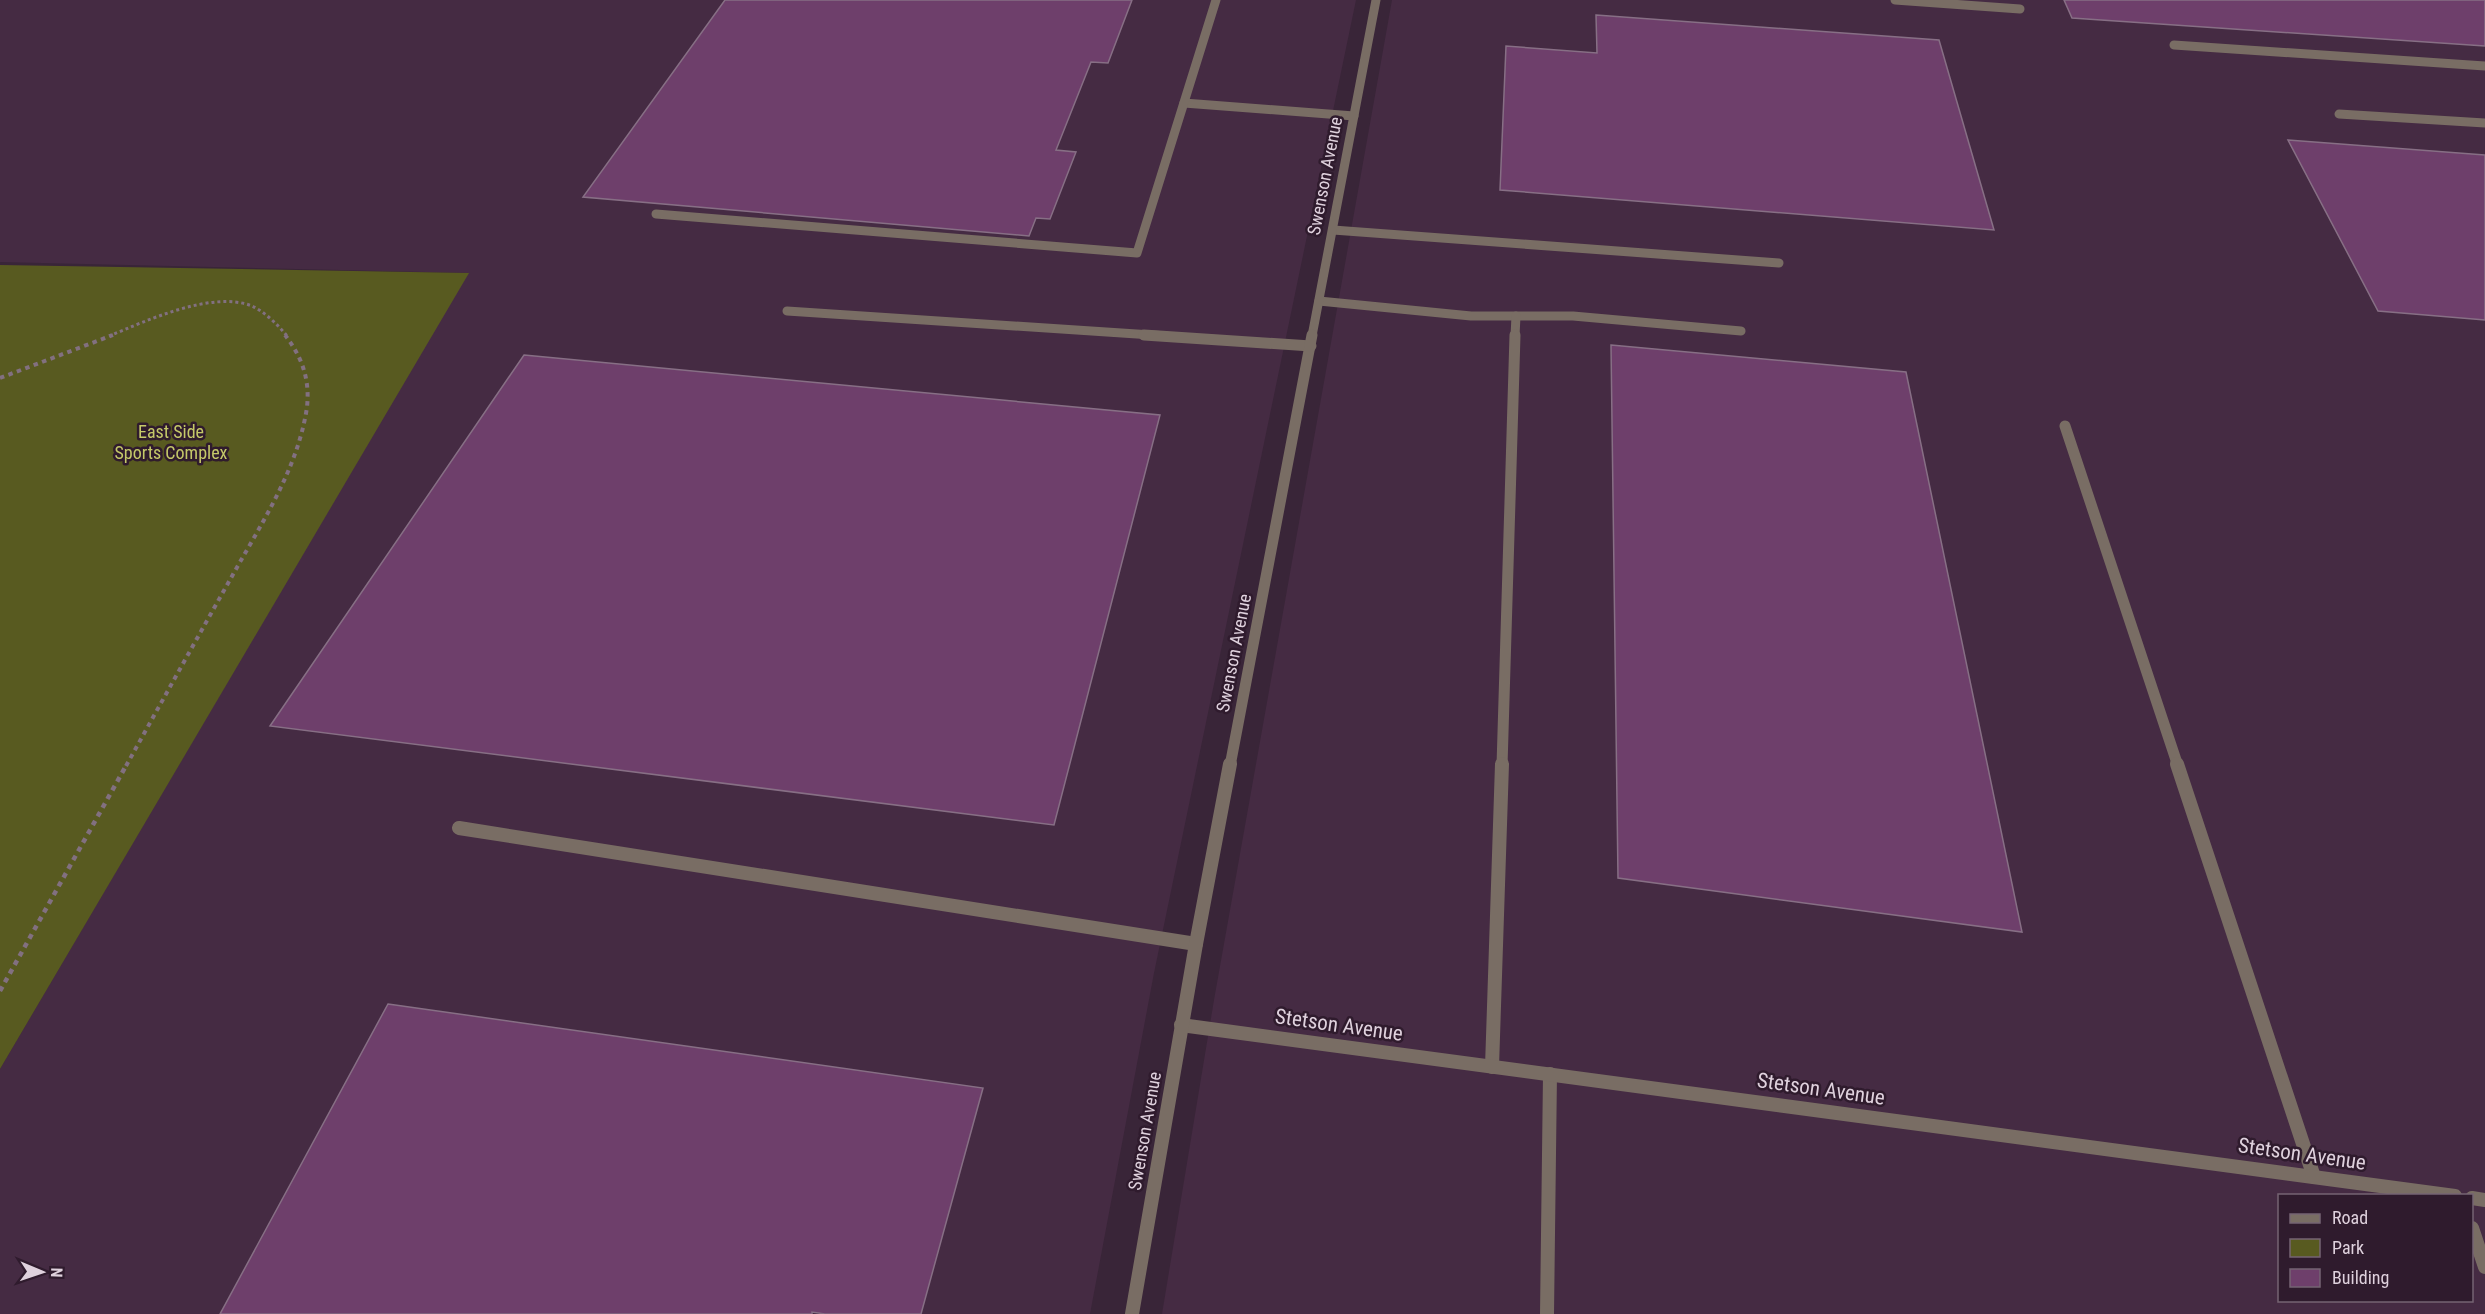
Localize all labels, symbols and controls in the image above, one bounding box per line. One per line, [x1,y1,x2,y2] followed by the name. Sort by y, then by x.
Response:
[1303,115,1346,237] street label: Swenson Avenue
[115,421,228,463] park label: East Side Sports Complex
[1212,592,1255,714] street label: Swenson Avenue
[1274,1004,1405,1046] street label: Stetson Avenue
[1756,1068,1887,1110] street label: Stetson Avenue
[1124,1070,1165,1192] street label: Swenson Avenue
[2237,1133,2368,1175] street label: Stetson Avenue
[2278,1194,2473,1302] legend
[2332,1207,2368,1228] text: Road
[2332,1237,2364,1258] text: Park
[12,1242,72,1302] north arrow
[47,1267,66,1278] text: N
[2332,1267,2389,1288] text: Building

